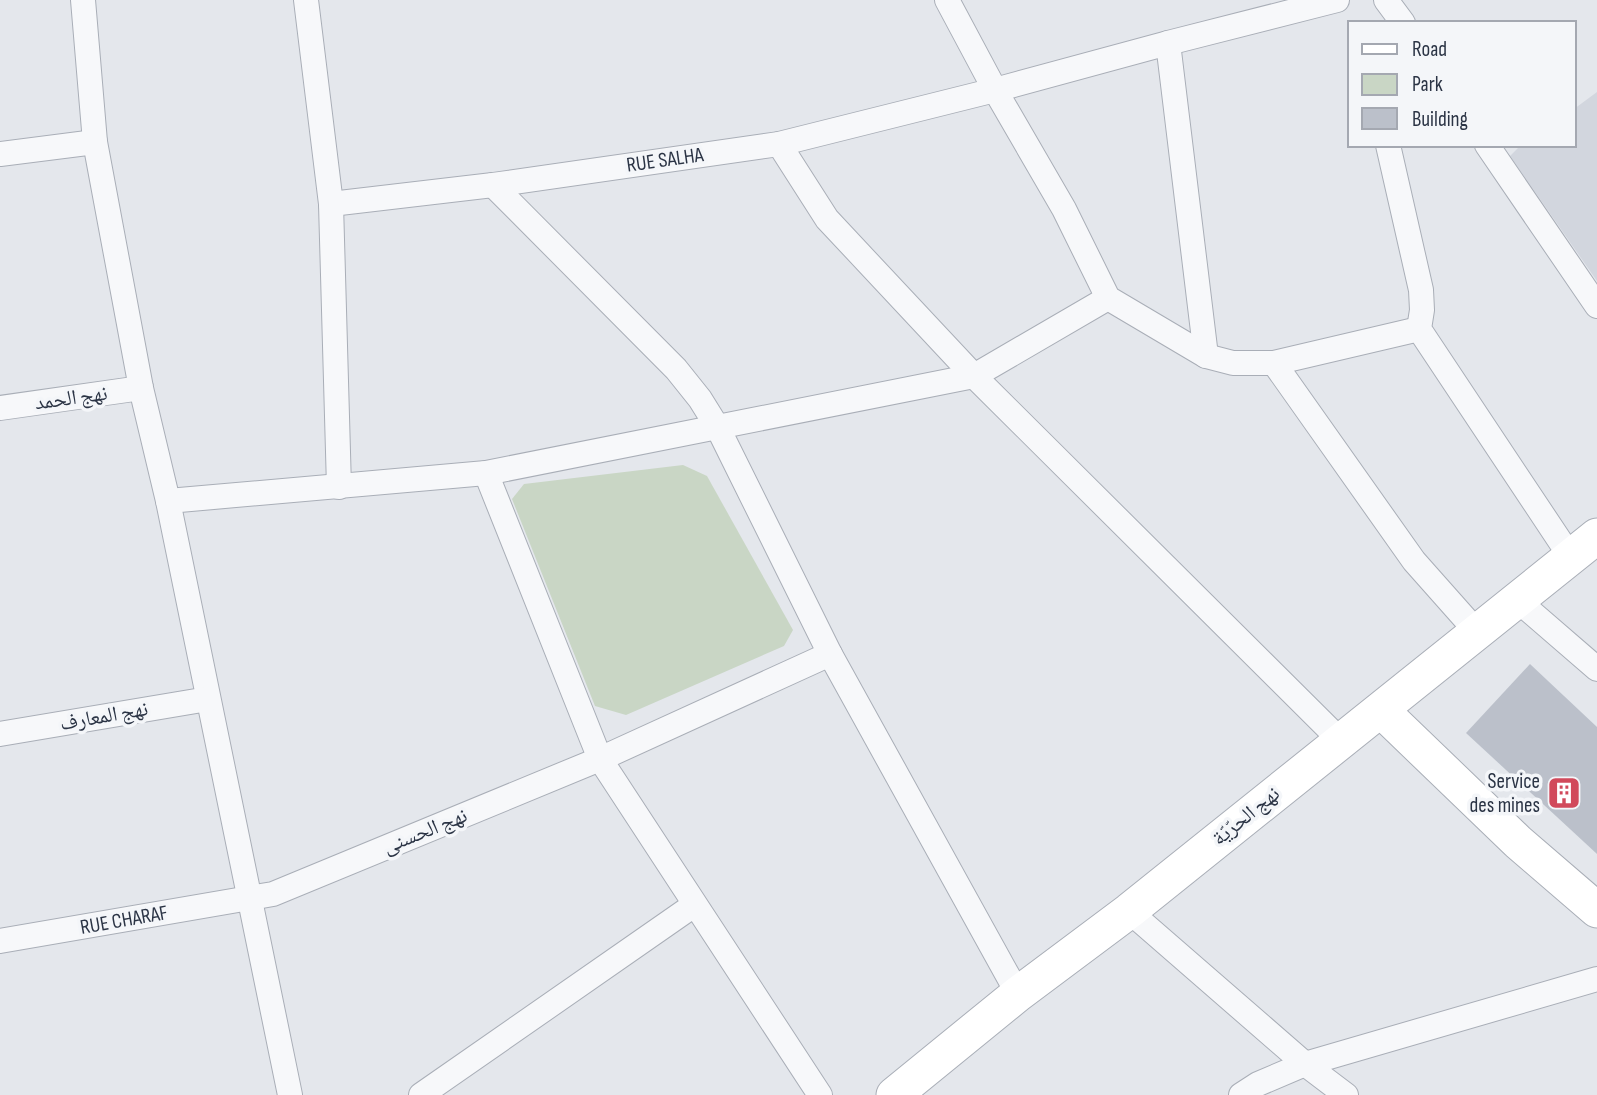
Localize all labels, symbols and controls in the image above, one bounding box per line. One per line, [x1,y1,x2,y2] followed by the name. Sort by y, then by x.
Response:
[1348,21,1576,147] legend
[1412,37,1447,62] text: Road
[1412,72,1443,97] text: Park
[1412,107,1468,132] text: Building
[625,142,706,178] street label: RUE SALHA
[33,381,109,415] street label: نهج الحمد
[58,696,150,736] street label: نهج المعارف
[1470,769,1540,818] place label: Service des mines
[1545,774,1583,812] building icon: Service des mines
[1207,781,1285,851] street label: نهج الحرّيّة
[379,803,471,859] street label: نهج الحسنى
[78,900,170,940] street label: RUE CHARAF

